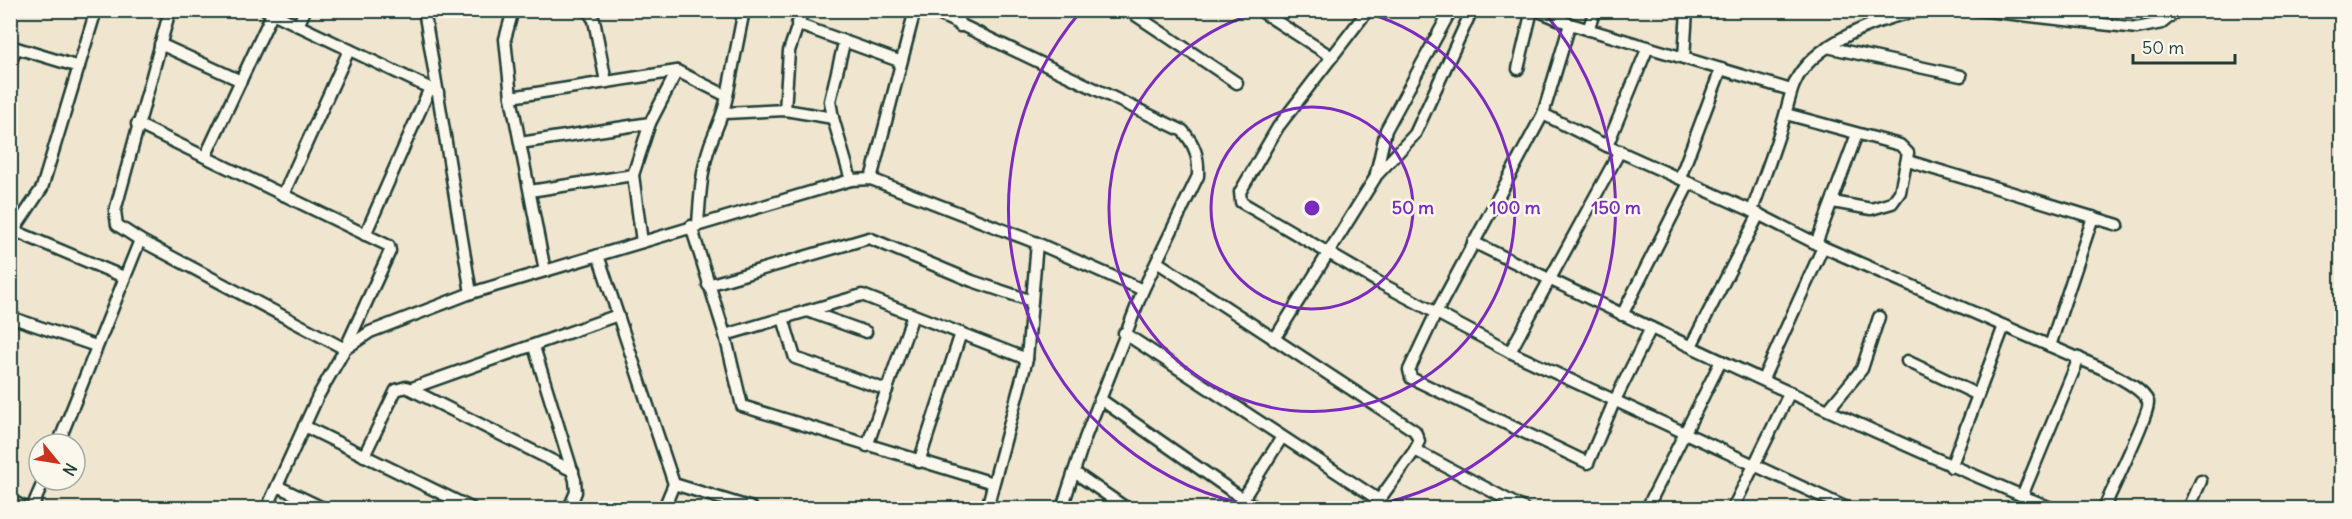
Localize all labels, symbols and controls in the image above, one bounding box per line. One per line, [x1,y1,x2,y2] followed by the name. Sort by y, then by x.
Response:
[2133,27,2235,65] scale bar
[2142,36,2184,59] text: 50 m
[1392,196,1434,219] text: 50 m
[1490,196,1541,219] text: 100 m
[1591,196,1641,219] text: 150 m
[1302,198,1322,218] centre of rings
[27,432,87,492] north arrow
[59,460,81,479] text: N

